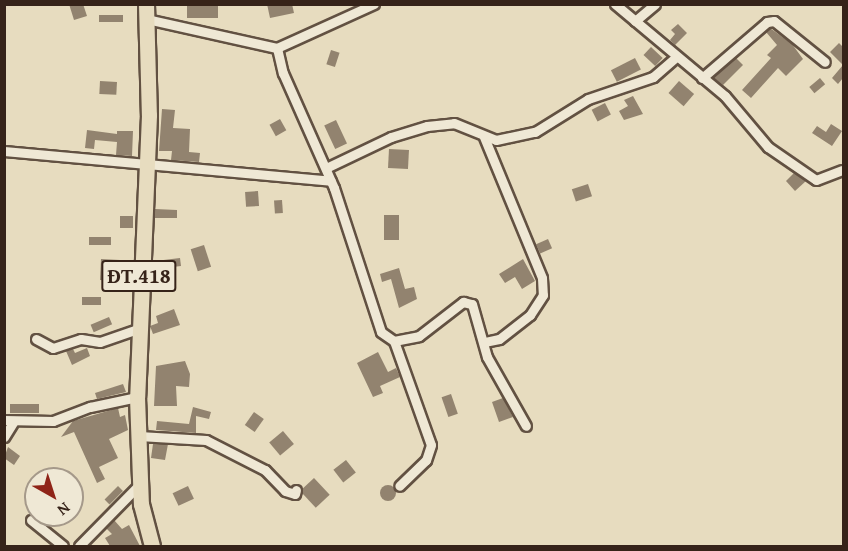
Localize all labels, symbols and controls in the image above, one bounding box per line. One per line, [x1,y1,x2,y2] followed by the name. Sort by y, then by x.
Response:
[100,258,178,294] road number: ĐT.418
[24,467,84,527] north arrow
[52,497,76,522] text: N

